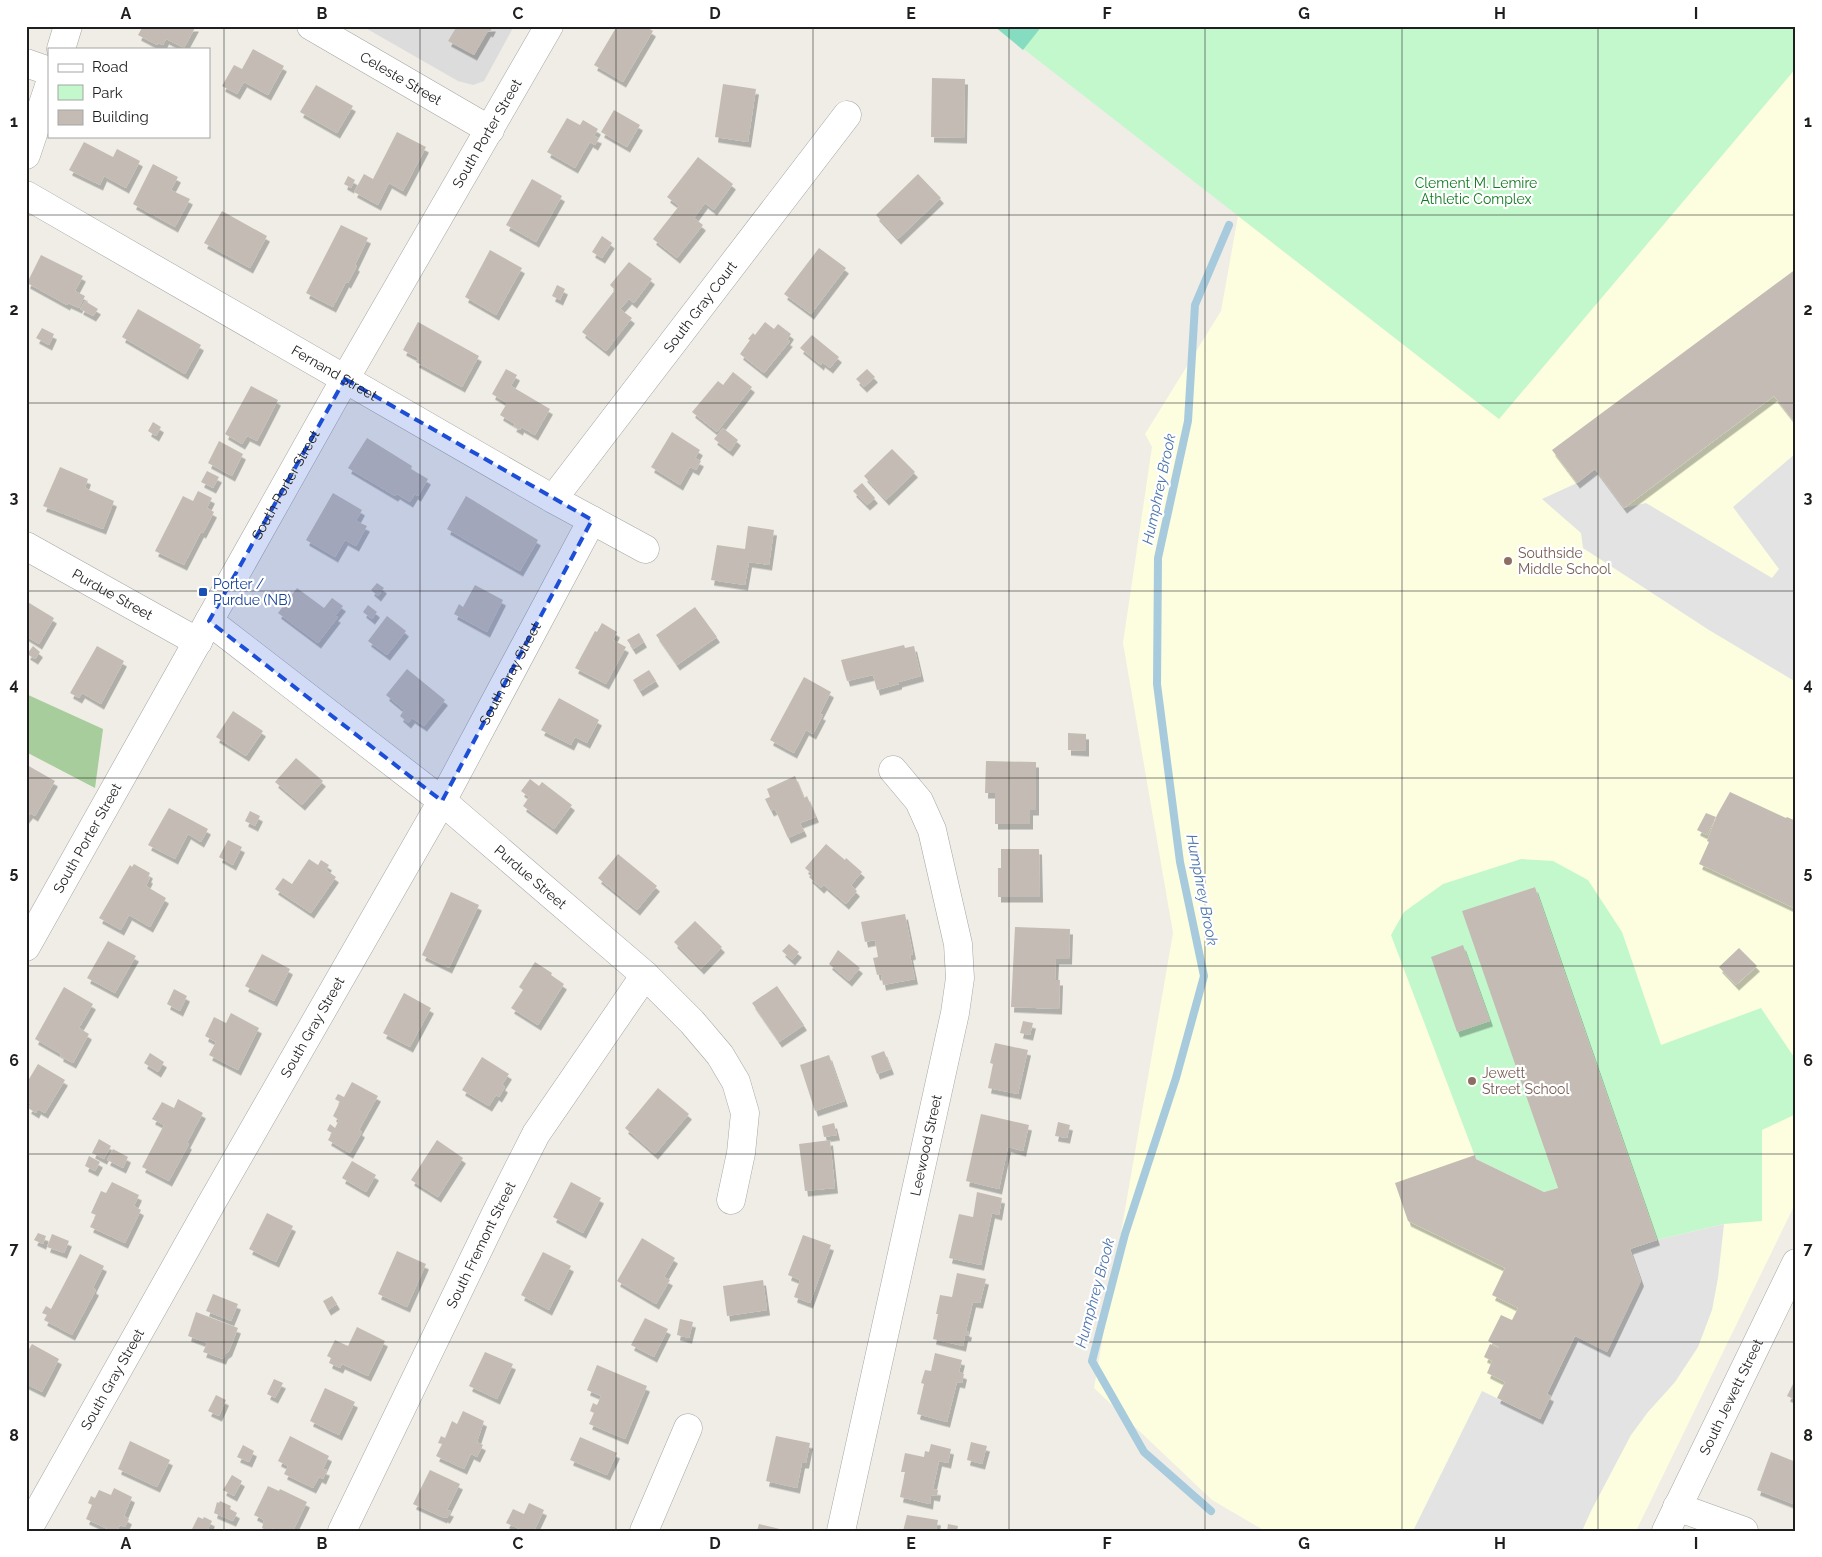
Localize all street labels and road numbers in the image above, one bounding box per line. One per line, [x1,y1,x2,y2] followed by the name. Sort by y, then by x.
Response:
[357,48,445,108] street label: Celeste Street
[449,76,525,191] street label: South Porter Street
[660,258,740,356] street label: South Gray Court
[289,342,380,404] street label: Fernand Street
[248,427,323,543] street label: South Porter Street
[69,565,156,623] street label: Purdue Street
[476,620,544,728] street label: South Gray Street
[50,780,125,896] street label: South Porter Street
[491,842,570,912] street label: Purdue Street
[277,974,348,1080] street label: South Gray Street
[907,1093,945,1197] street label: Leewood Street
[443,1179,519,1311] street label: South Fremont Street
[77,1326,147,1433] street label: South Gray Street
[1696,1336,1766,1458] street label: South Jewett Street

